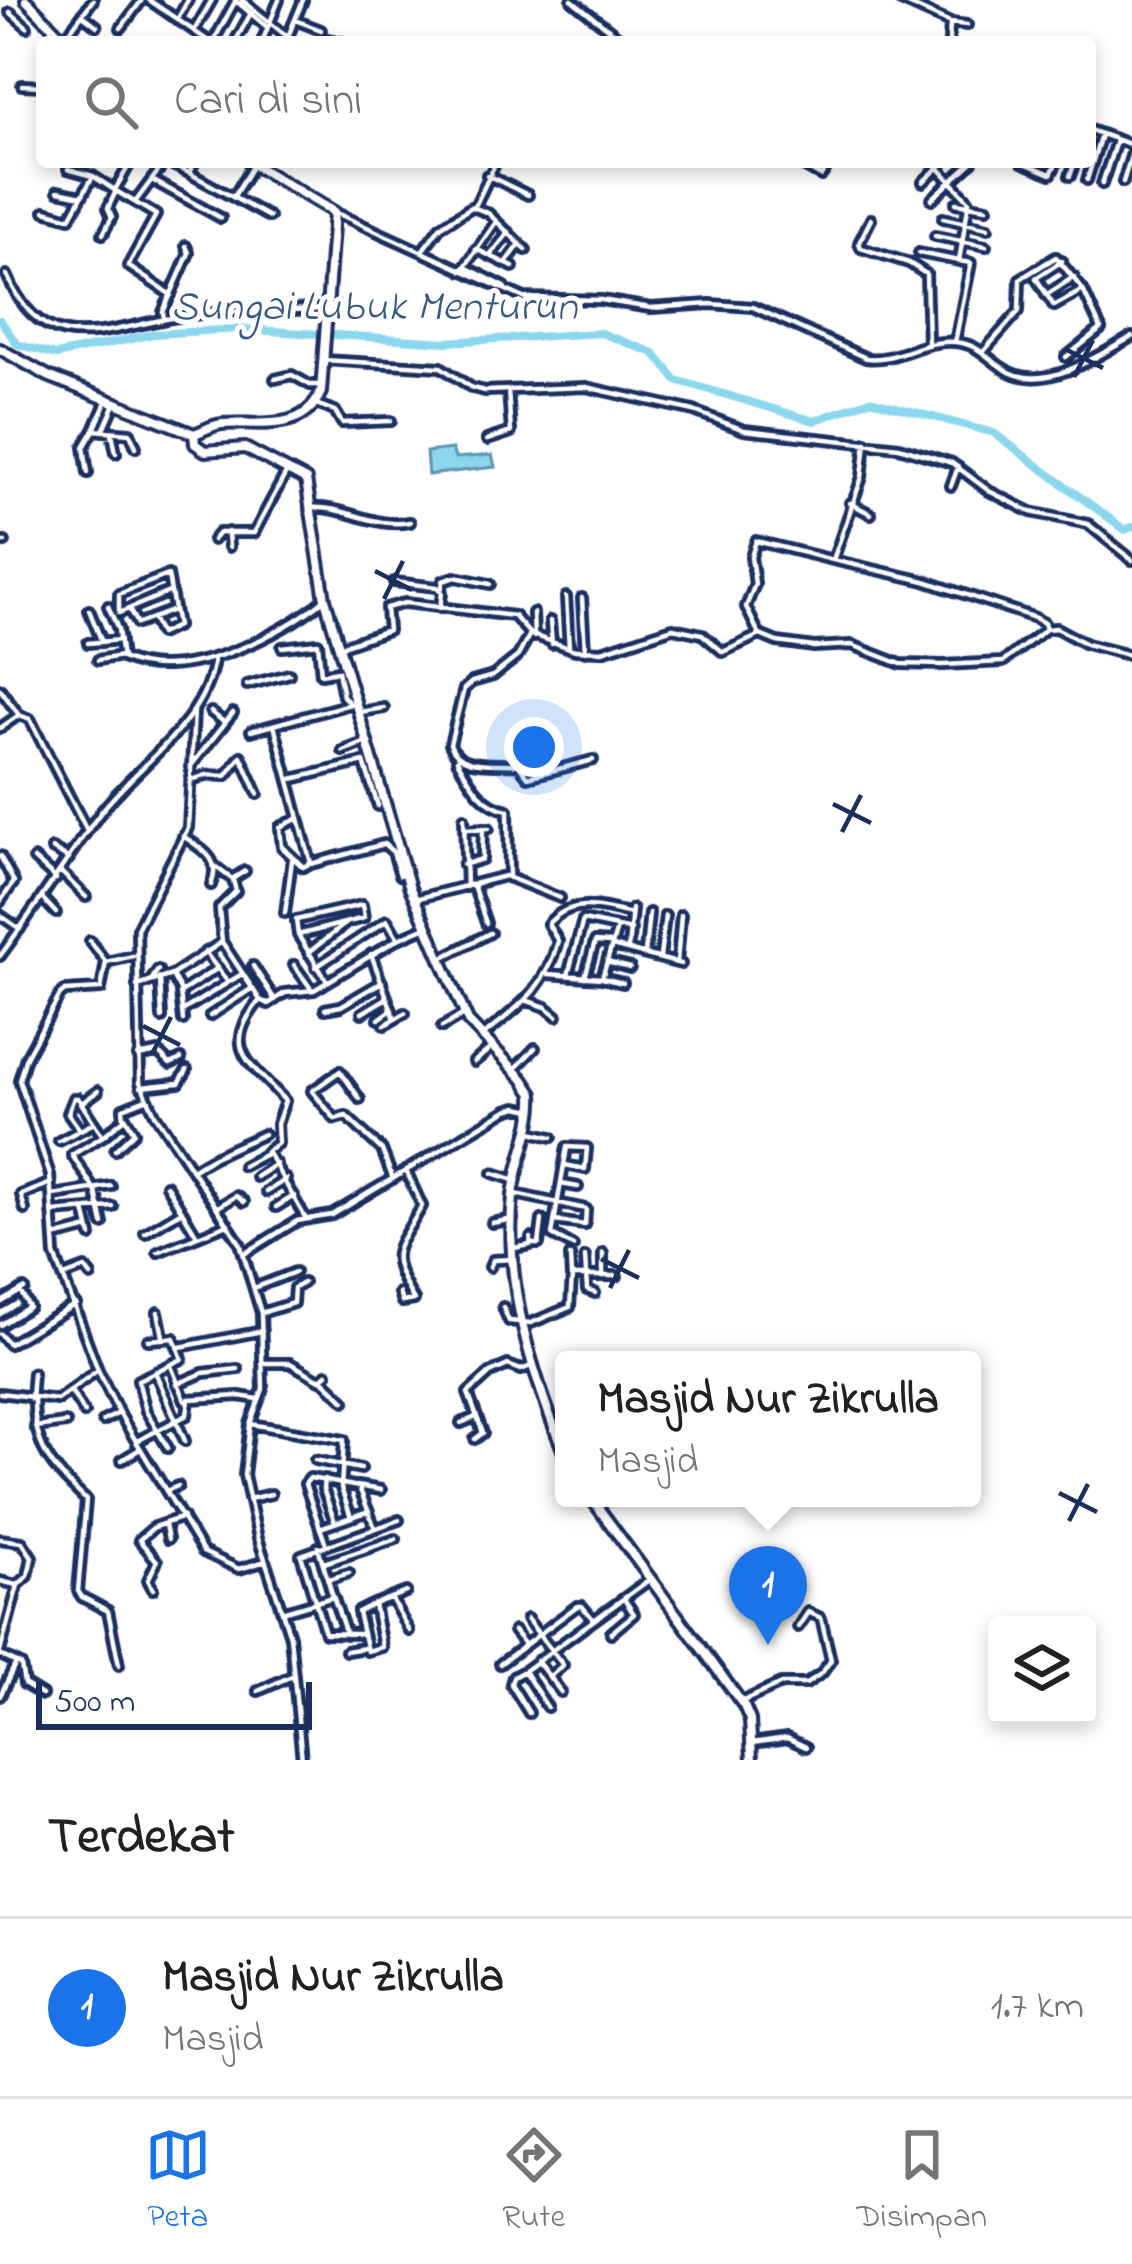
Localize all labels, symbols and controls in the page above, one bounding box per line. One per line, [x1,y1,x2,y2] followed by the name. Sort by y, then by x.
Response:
[36,36,1096,168] search box
[78,69,144,135] icon: search
[174,69,362,135] text: Cari di sini
[171,278,578,340] water label: Sungai Lubuk Menturun
[504,717,564,777] your location
[555,1351,981,1507] popup
[597,1368,939,1434] text: Masjid Nur Zikrulla
[597,1434,698,1491] text: Masjid
[729,1546,807,1645] pin: 1
[988,1616,1096,1724] map controls
[988,1616,1096,1724] button: layers
[36,1676,312,1729] scale bar
[54,1679,135,1727] text: 500 m
[48,1801,234,1876] text: Terdekat
[162,1946,504,2012] text: Masjid Nur Zikrulla
[81,1979,93,2036] text: 1
[990,1979,1084,2036] text: 1.7 km
[162,2012,263,2069] text: Masjid
[145,2122,211,2242] tab: Peta
[501,2122,567,2242] tab: Rute
[857,2122,987,2242] tab: Disimpan

